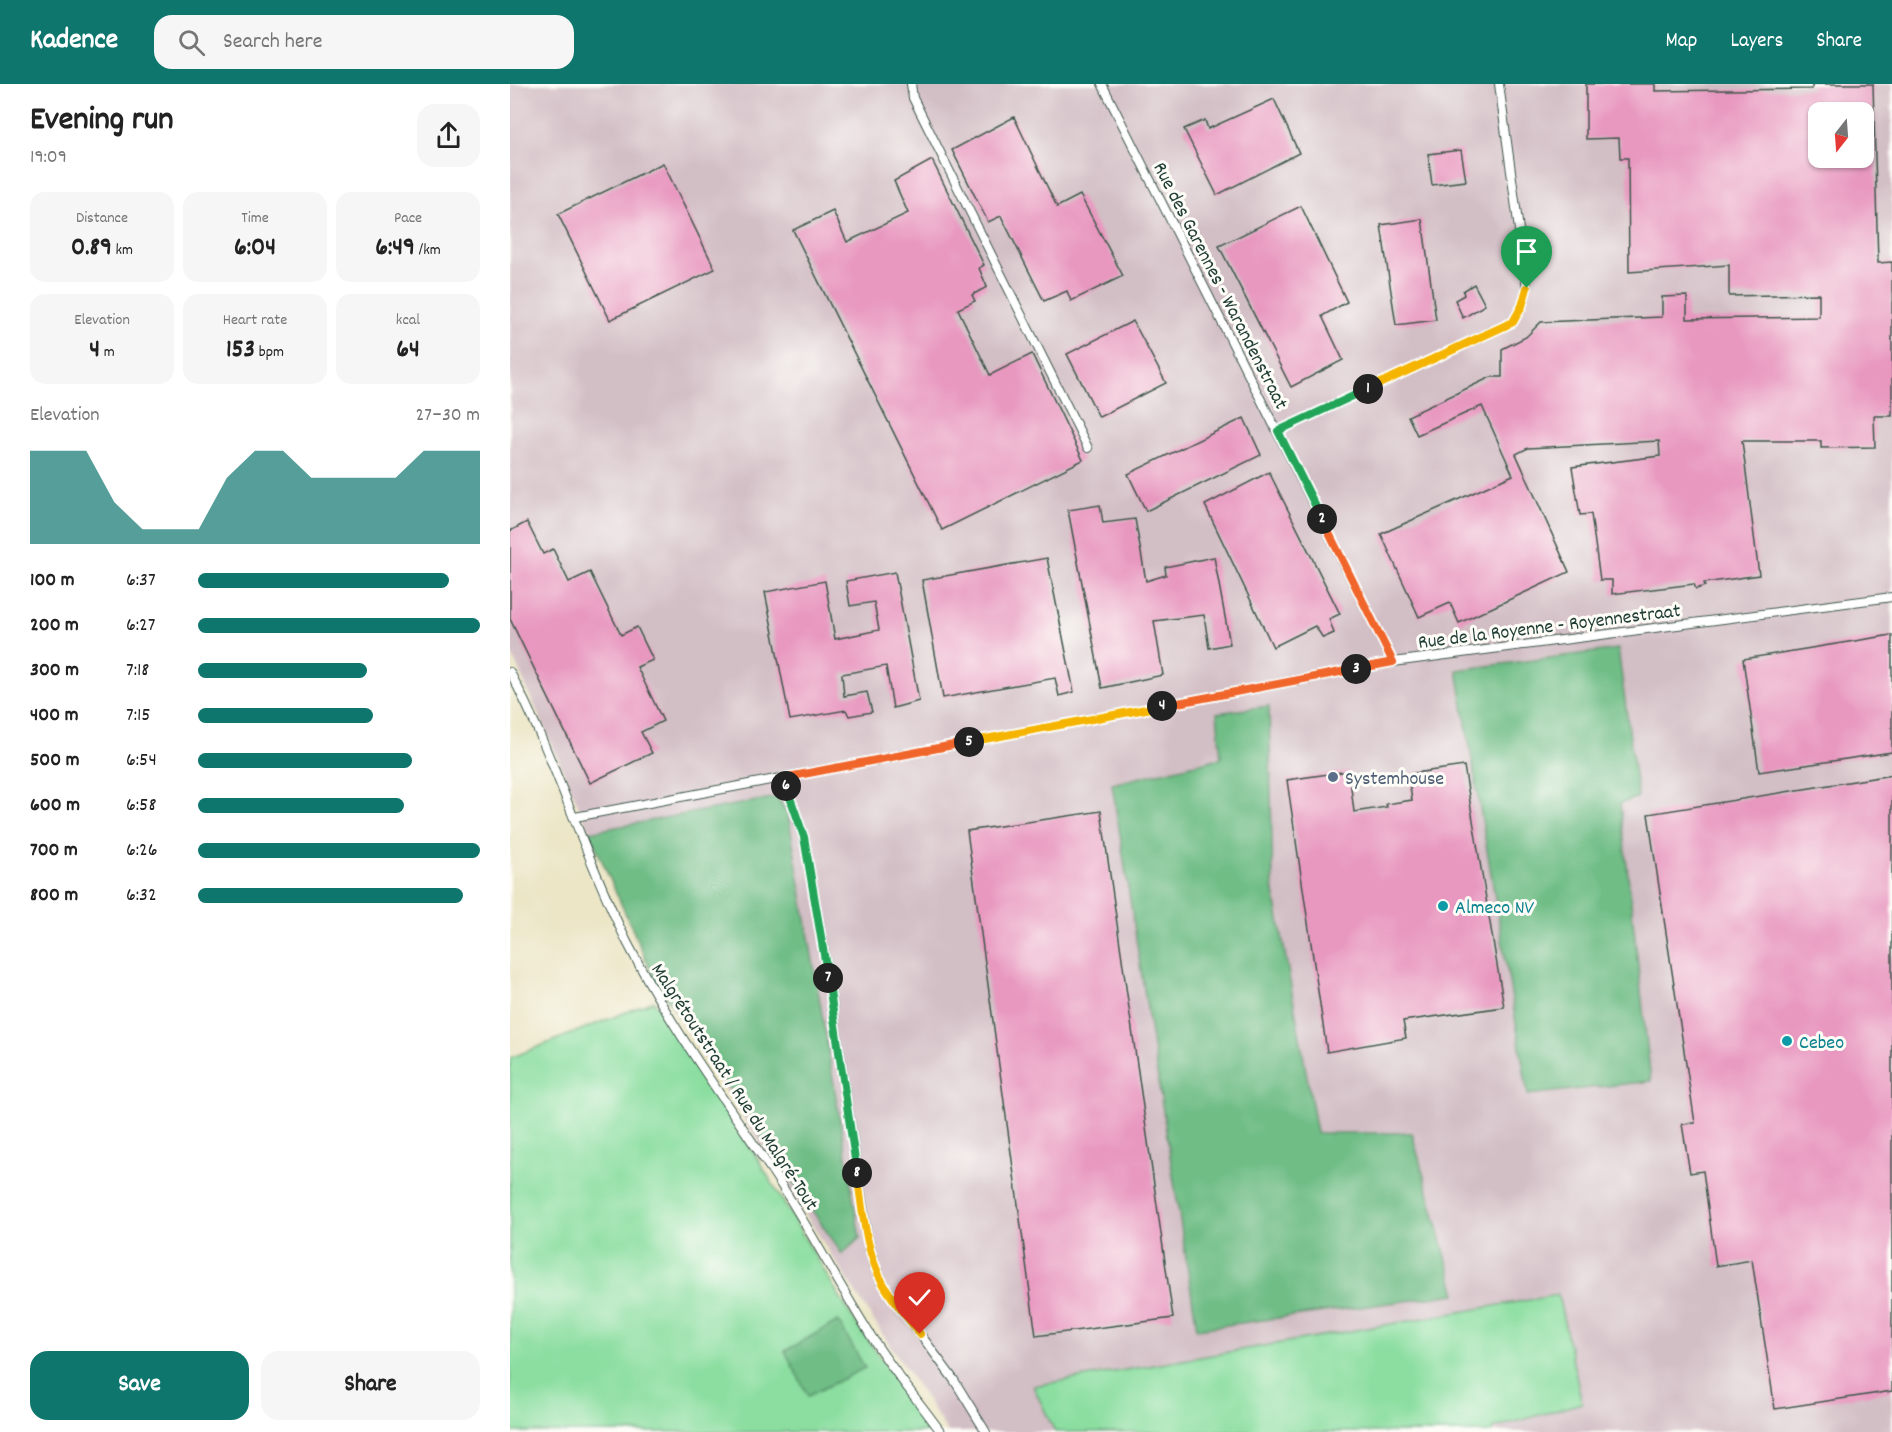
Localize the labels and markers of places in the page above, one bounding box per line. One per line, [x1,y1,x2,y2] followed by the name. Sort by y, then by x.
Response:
[1501,226,1552,288] pin
[1353,374,1383,404] pin: 1
[1307,504,1337,534] pin: 2
[1341,654,1371,684] pin: 3
[1147,691,1177,721] pin: 4
[954,727,984,757] pin: 5
[1345,766,1444,794] place label: Systemhouse
[1326,770,1340,784] marker: Systemhouse
[771,771,801,801] pin: 6
[1455,895,1535,923] place label: Almeco NV
[1436,899,1450,913] marker: Almeco NV
[813,963,843,993] pin: 7
[1799,1030,1844,1058] place label: Cebeo
[1780,1034,1794,1048] marker: Cebeo
[842,1158,872,1188] pin: 8
[894,1272,945,1334] pin

